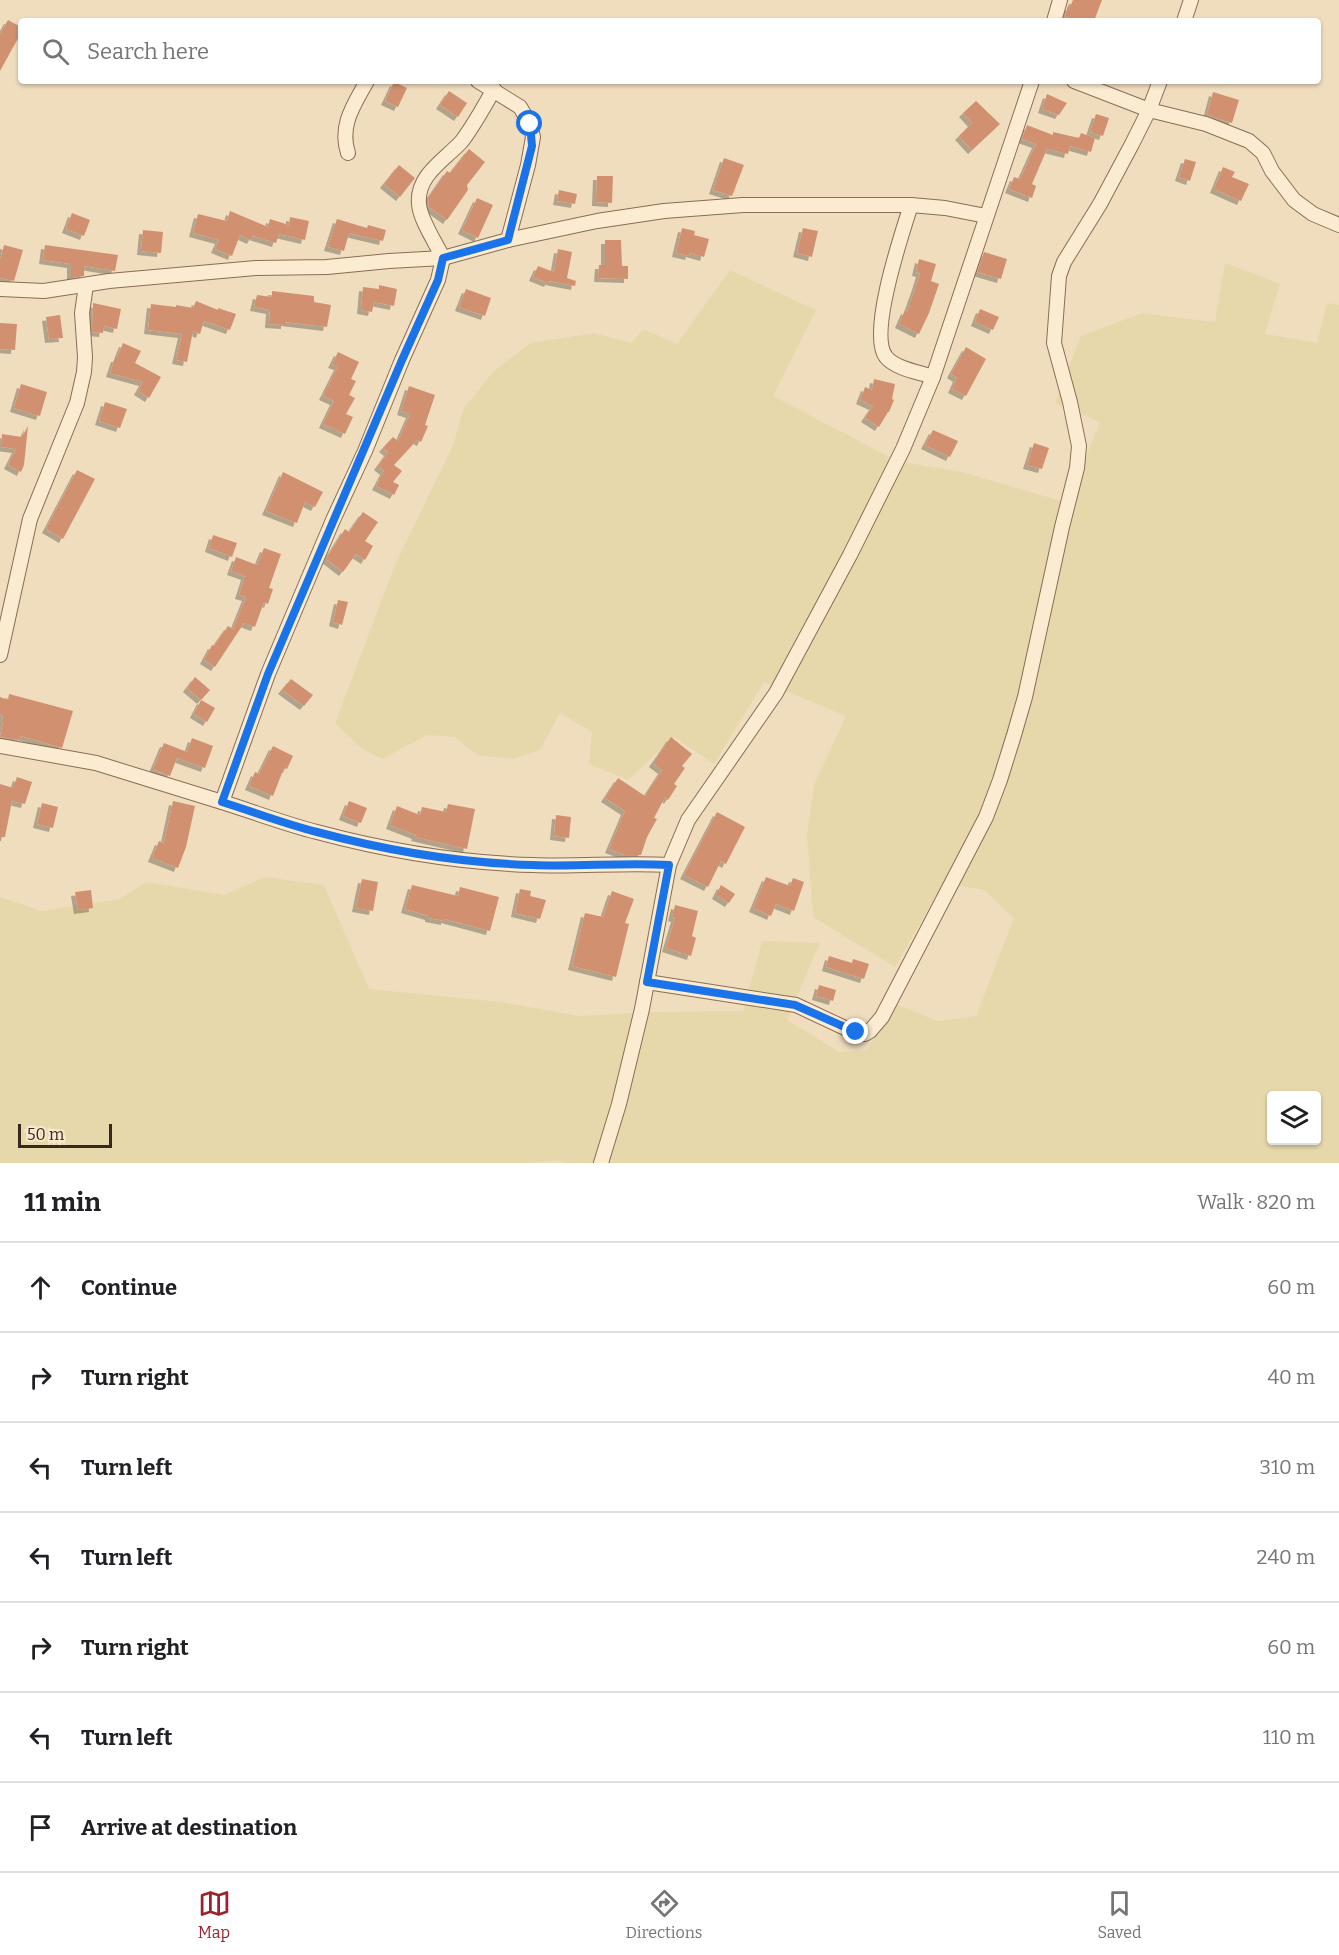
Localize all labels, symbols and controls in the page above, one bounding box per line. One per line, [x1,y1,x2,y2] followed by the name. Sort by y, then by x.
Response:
[18,18,1321,84] search box
[39,35,72,68] icon: search
[87,38,209,65] text: Search here
[516,110,542,136] route start
[842,1018,868,1044] route end
[1267,1091,1321,1145] map controls
[1267,1091,1321,1145] button: layers
[18,1121,112,1148] scale bar
[27,1125,64,1144] text: 50 m
[24,1187,101,1218] text: 11 min
[1197,1190,1315,1214] text: Walk · 820 m
[24,1271,57,1304] icon: ahead
[81,1274,177,1301] text: Continue
[1267,1275,1315,1299] text: 60 m
[24,1361,57,1394] icon: right
[81,1364,189,1391] text: Turn right
[1267,1365,1315,1389] text: 40 m
[24,1451,57,1484] icon: left
[81,1454,173,1481] text: Turn left
[1260,1455,1315,1479] text: 310 m
[24,1541,57,1574] icon: left
[81,1544,173,1571] text: Turn left
[1257,1545,1315,1569] text: 240 m
[24,1631,57,1664] icon: right
[81,1634,189,1661] text: Turn right
[1267,1635,1315,1659] text: 60 m
[24,1721,57,1754] icon: left
[81,1724,173,1751] text: Turn left
[1263,1725,1315,1749] text: 110 m
[24,1811,57,1844] icon: arrive
[81,1814,297,1841] text: Arrive at destination
[198,1887,231,1942] tab: Map
[626,1887,703,1942] tab: Directions
[1098,1887,1141,1942] tab: Saved

